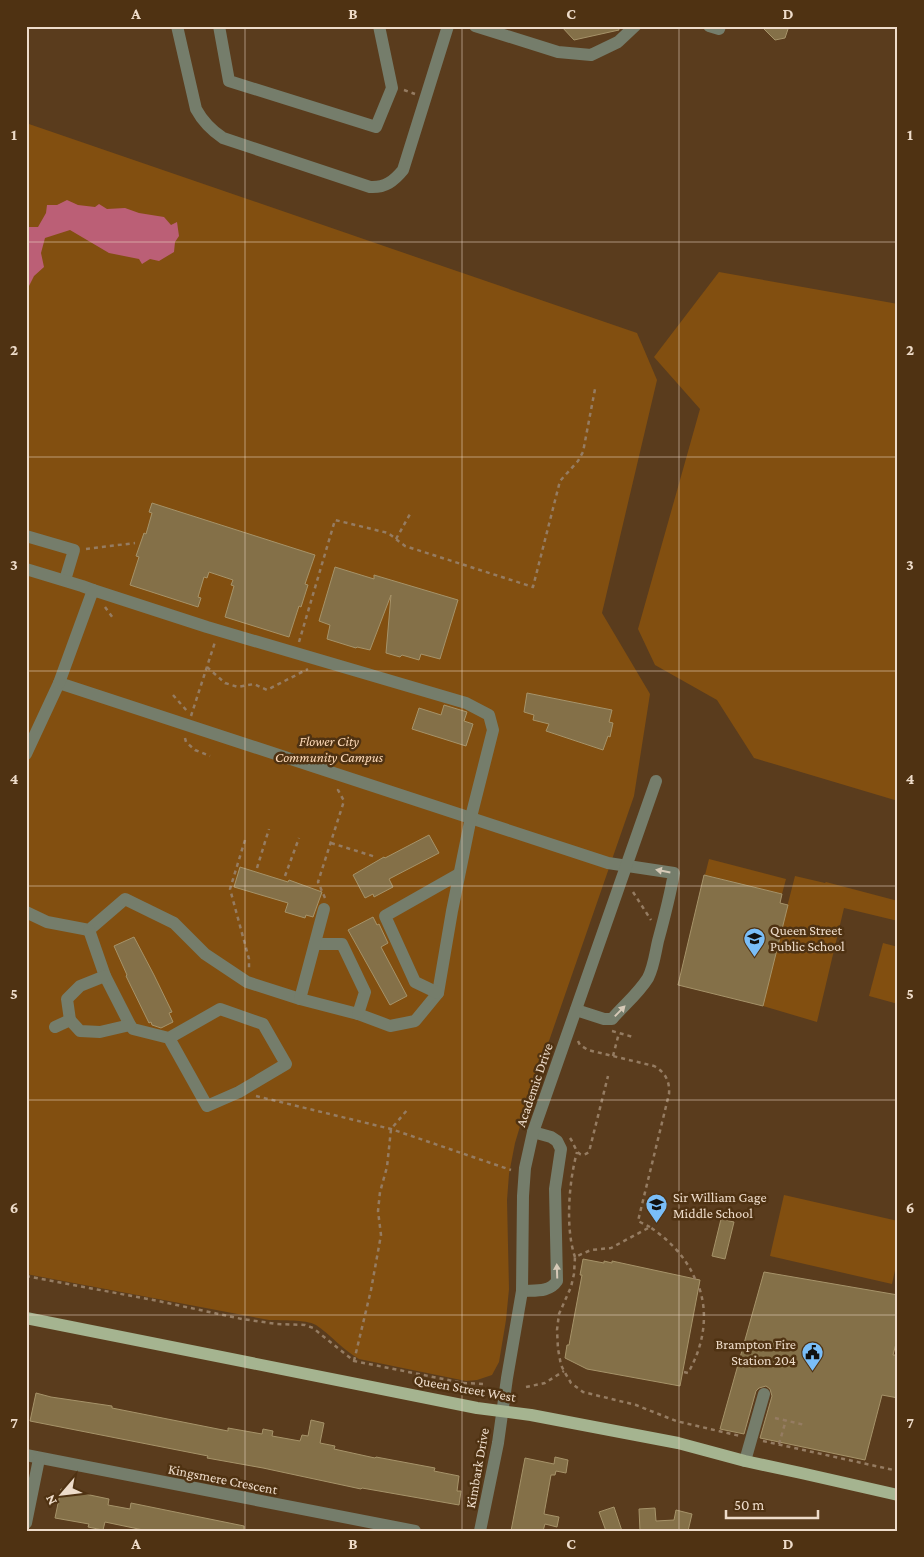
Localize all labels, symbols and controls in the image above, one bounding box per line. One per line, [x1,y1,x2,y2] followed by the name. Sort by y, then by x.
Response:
[130,5,141,22] text: A
[348,5,358,22] text: B
[566,5,576,22] text: C
[782,5,794,22] text: D
[11,126,17,143] text: 1
[907,126,913,143] text: 1
[10,341,18,358] text: 2
[906,341,914,358] text: 2
[10,556,18,573] text: 3
[906,556,914,573] text: 3
[275,733,384,765] park label: Flower City Community Campus
[10,770,19,787] text: 4
[906,770,915,787] text: 4
[655,867,671,875] one-way arrow
[770,922,845,954] place label: Queen Street Public School
[742,926,766,957] school or university icon: Queen Street Public School
[10,985,18,1002] text: 5
[906,985,914,1002] text: 5
[614,1005,626,1017] one-way arrow
[512,1041,556,1129] street label: Academic Drive
[673,1189,767,1221] place label: Sir William Gage Middle School
[645,1193,669,1224] school or university icon: Sir William Gage Middle School
[10,1199,18,1216] text: 6
[906,1199,914,1216] text: 6
[552,1263,560,1279] one-way arrow
[716,1336,796,1368] place label: Brampton Fire Station 204
[800,1340,824,1371] public building icon: Brampton Fire Station 204
[413,1371,518,1405] street label: Queen Street West
[10,1414,18,1431] text: 7
[906,1414,914,1431] text: 7
[462,1427,492,1509] street label: Kimbark Drive
[167,1461,279,1498] street label: Kingsmere Crescent
[38,1470,88,1520] north arrow
[726,1487,819,1519] scale bar
[41,1492,60,1508] text: N
[734,1497,764,1513] text: 50 m
[130,1535,141,1552] text: A
[348,1535,358,1552] text: B
[566,1535,576,1552] text: C
[782,1535,794,1552] text: D

